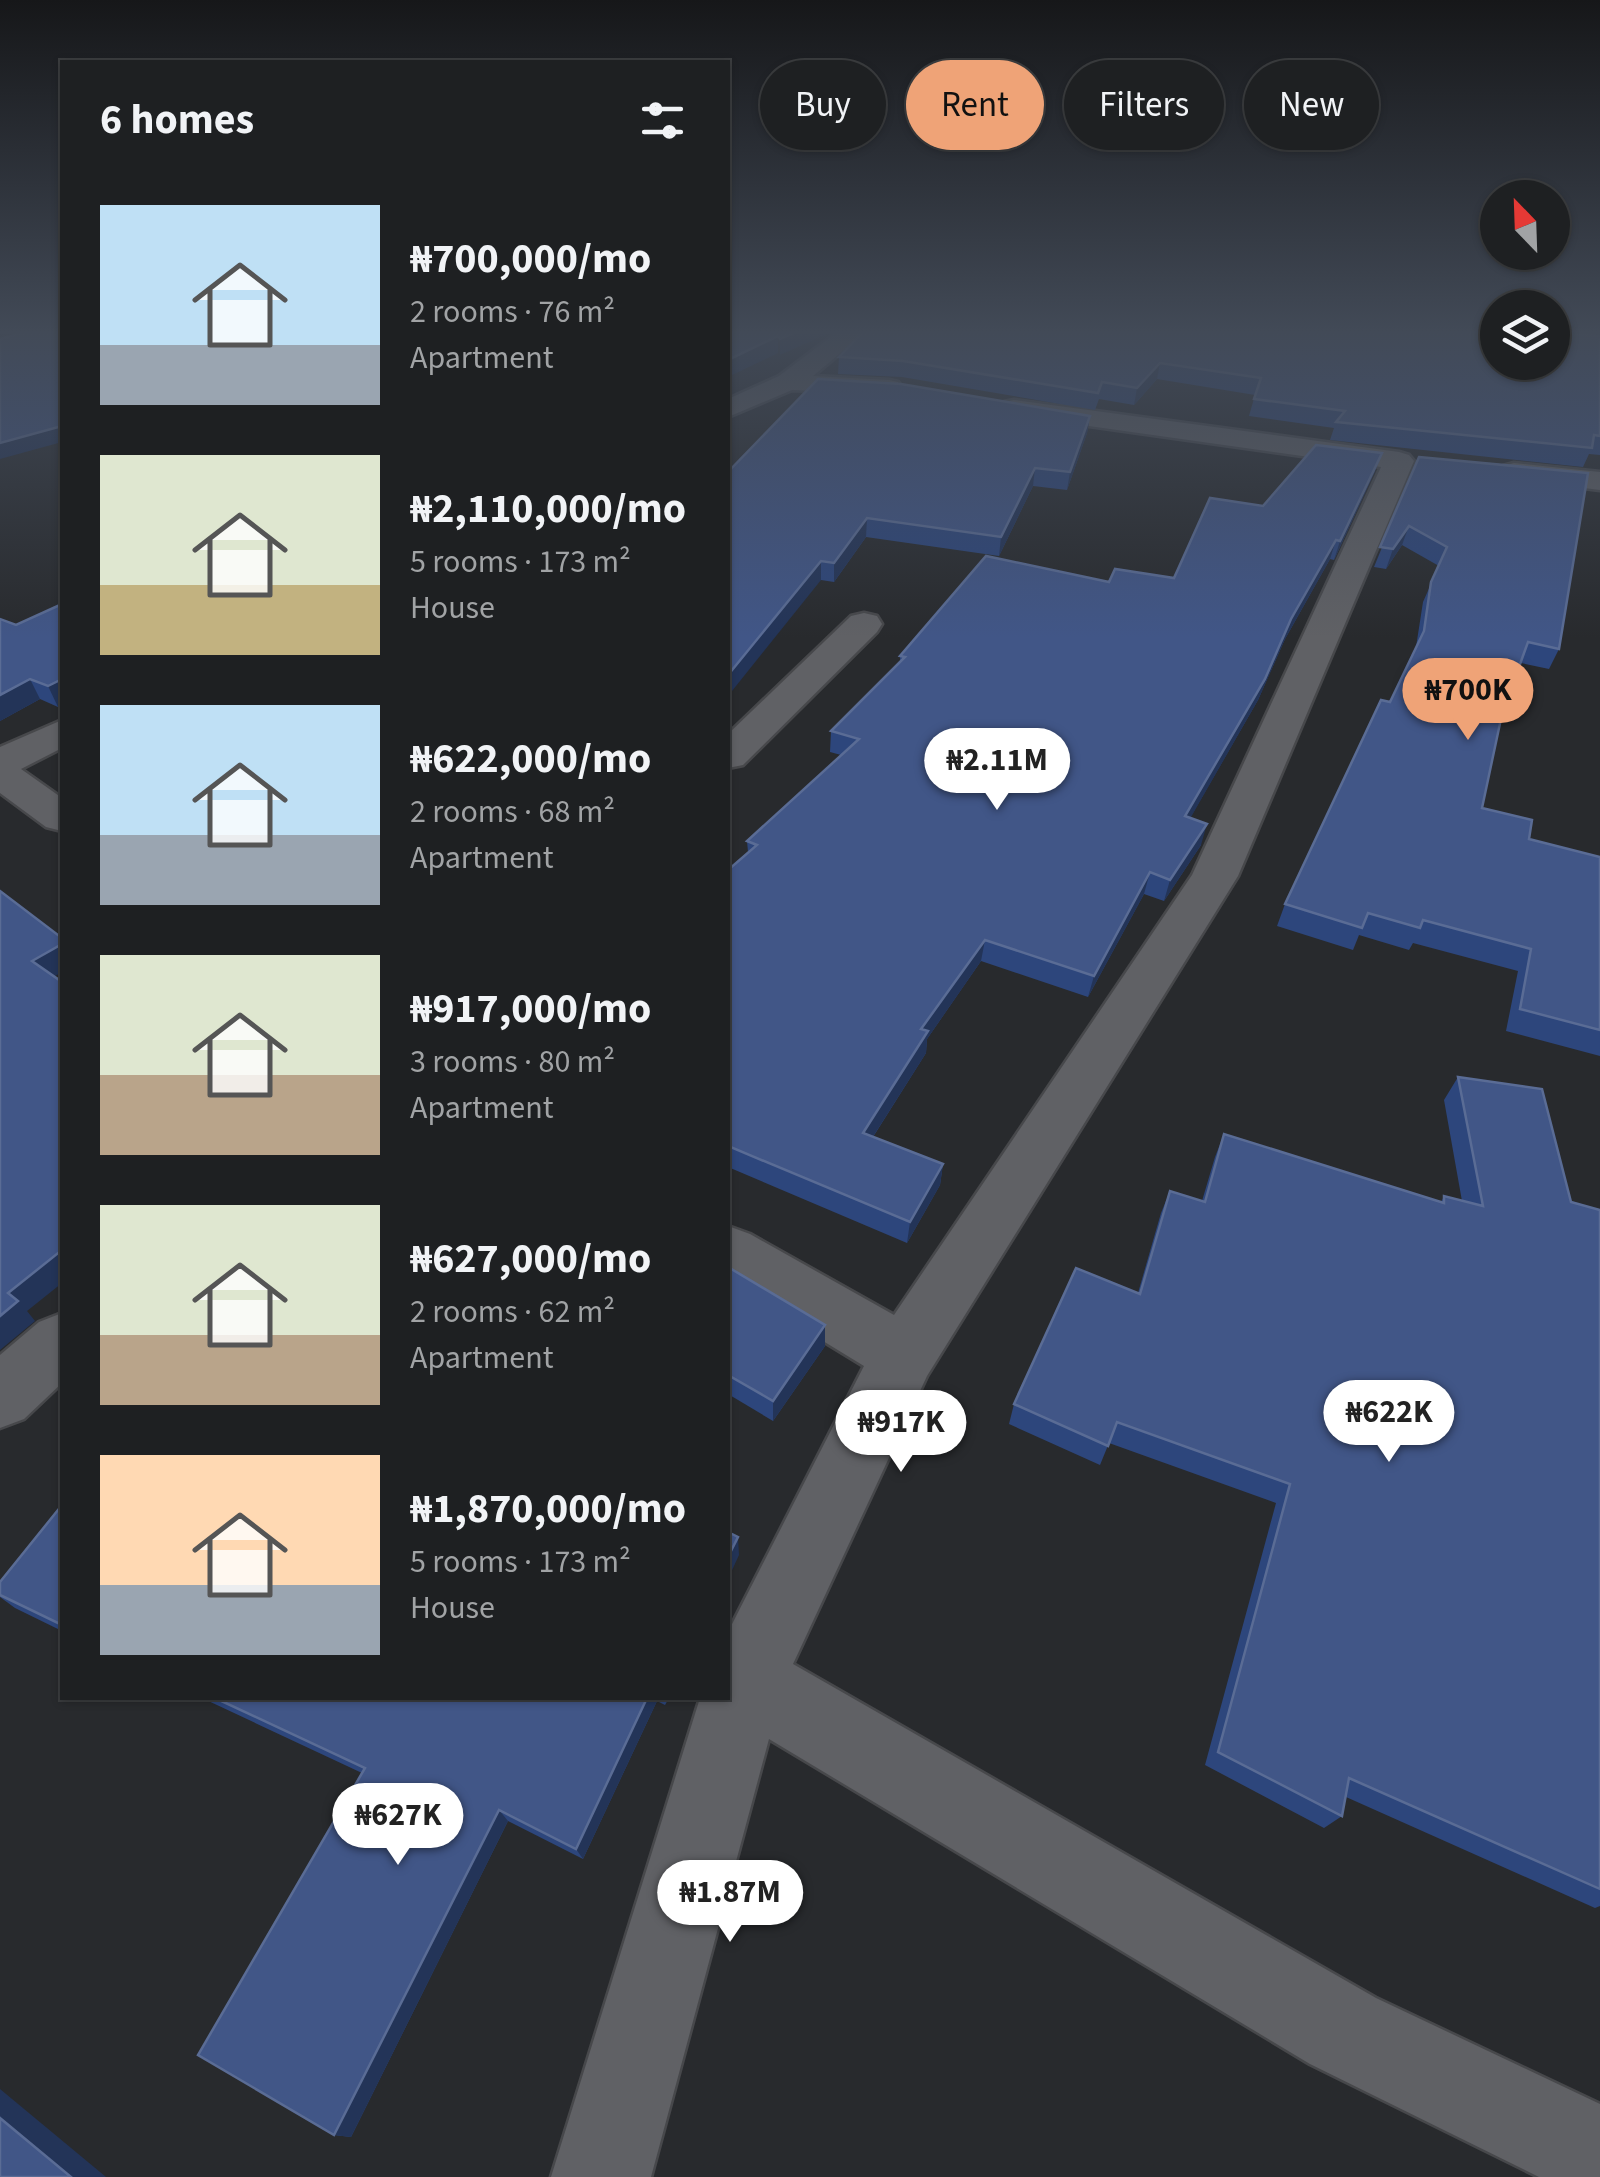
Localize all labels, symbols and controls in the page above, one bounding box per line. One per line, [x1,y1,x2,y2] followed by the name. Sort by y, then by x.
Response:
[760,60,886,150] chip: Buy
[906,60,1044,150] chip: Rent
[1064,60,1224,150] chip: Filters
[1244,60,1379,150] chip: New
[100,90,254,150] text: 6 homes
[635,93,690,148] icon: filters
[1480,180,1570,270] north arrow
[1480,180,1570,380] map controls
[410,229,651,289] text: ₦700,000/mo
[180,245,300,365] icon: home
[410,289,615,335] text: 2 rooms · 76 m²
[1480,290,1570,380] button: layers
[410,335,553,381] text: Apartment
[410,479,686,539] text: ₦2,110,000/mo
[180,495,300,615] icon: home
[410,539,631,585] text: 5 rooms · 173 m²
[410,585,495,631] text: House
[1398,658,1538,743] pin: ₦700K
[1424,667,1512,713] text: ₦700K
[916,728,1078,813] pin: ₦2.11M
[410,729,651,789] text: ₦622,000/mo
[946,737,1048,783] text: ₦2.11M
[180,745,300,865] icon: home
[410,789,615,835] text: 2 rooms · 68 m²
[410,835,553,881] text: Apartment
[410,979,651,1039] text: ₦917,000/mo
[180,995,300,1115] icon: home
[410,1039,615,1085] text: 3 rooms · 80 m²
[410,1085,553,1131] text: Apartment
[410,1229,651,1289] text: ₦627,000/mo
[180,1245,300,1365] icon: home
[410,1289,615,1335] text: 2 rooms · 62 m²
[410,1335,553,1381] text: Apartment
[1319,1380,1459,1465] pin: ₦622K
[1345,1389,1433,1435] text: ₦622K
[831,1390,971,1475] pin: ₦917K
[857,1399,945,1445] text: ₦917K
[410,1479,686,1539] text: ₦1,870,000/mo
[180,1495,300,1615] icon: home
[410,1539,631,1585] text: 5 rooms · 173 m²
[410,1585,495,1631] text: House
[328,1783,468,1868] pin: ₦627K
[354,1792,442,1838] text: ₦627K
[649,1860,811,1945] pin: ₦1.87M
[679,1869,781,1915] text: ₦1.87M

